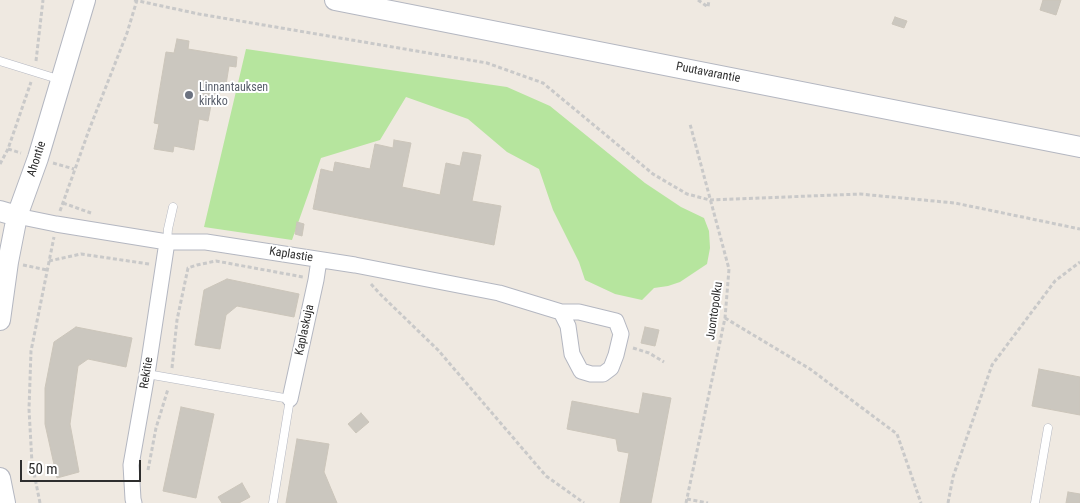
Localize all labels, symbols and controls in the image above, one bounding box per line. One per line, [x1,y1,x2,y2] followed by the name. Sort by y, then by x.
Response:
[675,60,741,86] street label: Puutavarantie
[199,81,268,109] place label: Linnantauksen kirkko
[183,89,195,101] marker: Linnantauksen kirkko
[25,139,49,179] street label: Ahontie
[268,244,314,266] street label: Kaplastie
[704,281,726,341] street label: Juontopolku
[293,303,317,357] street label: Kaplaskuja
[137,356,157,390] street label: Rekitie
[22,450,144,482] scale bar
[28,460,58,478] text: 50 m

